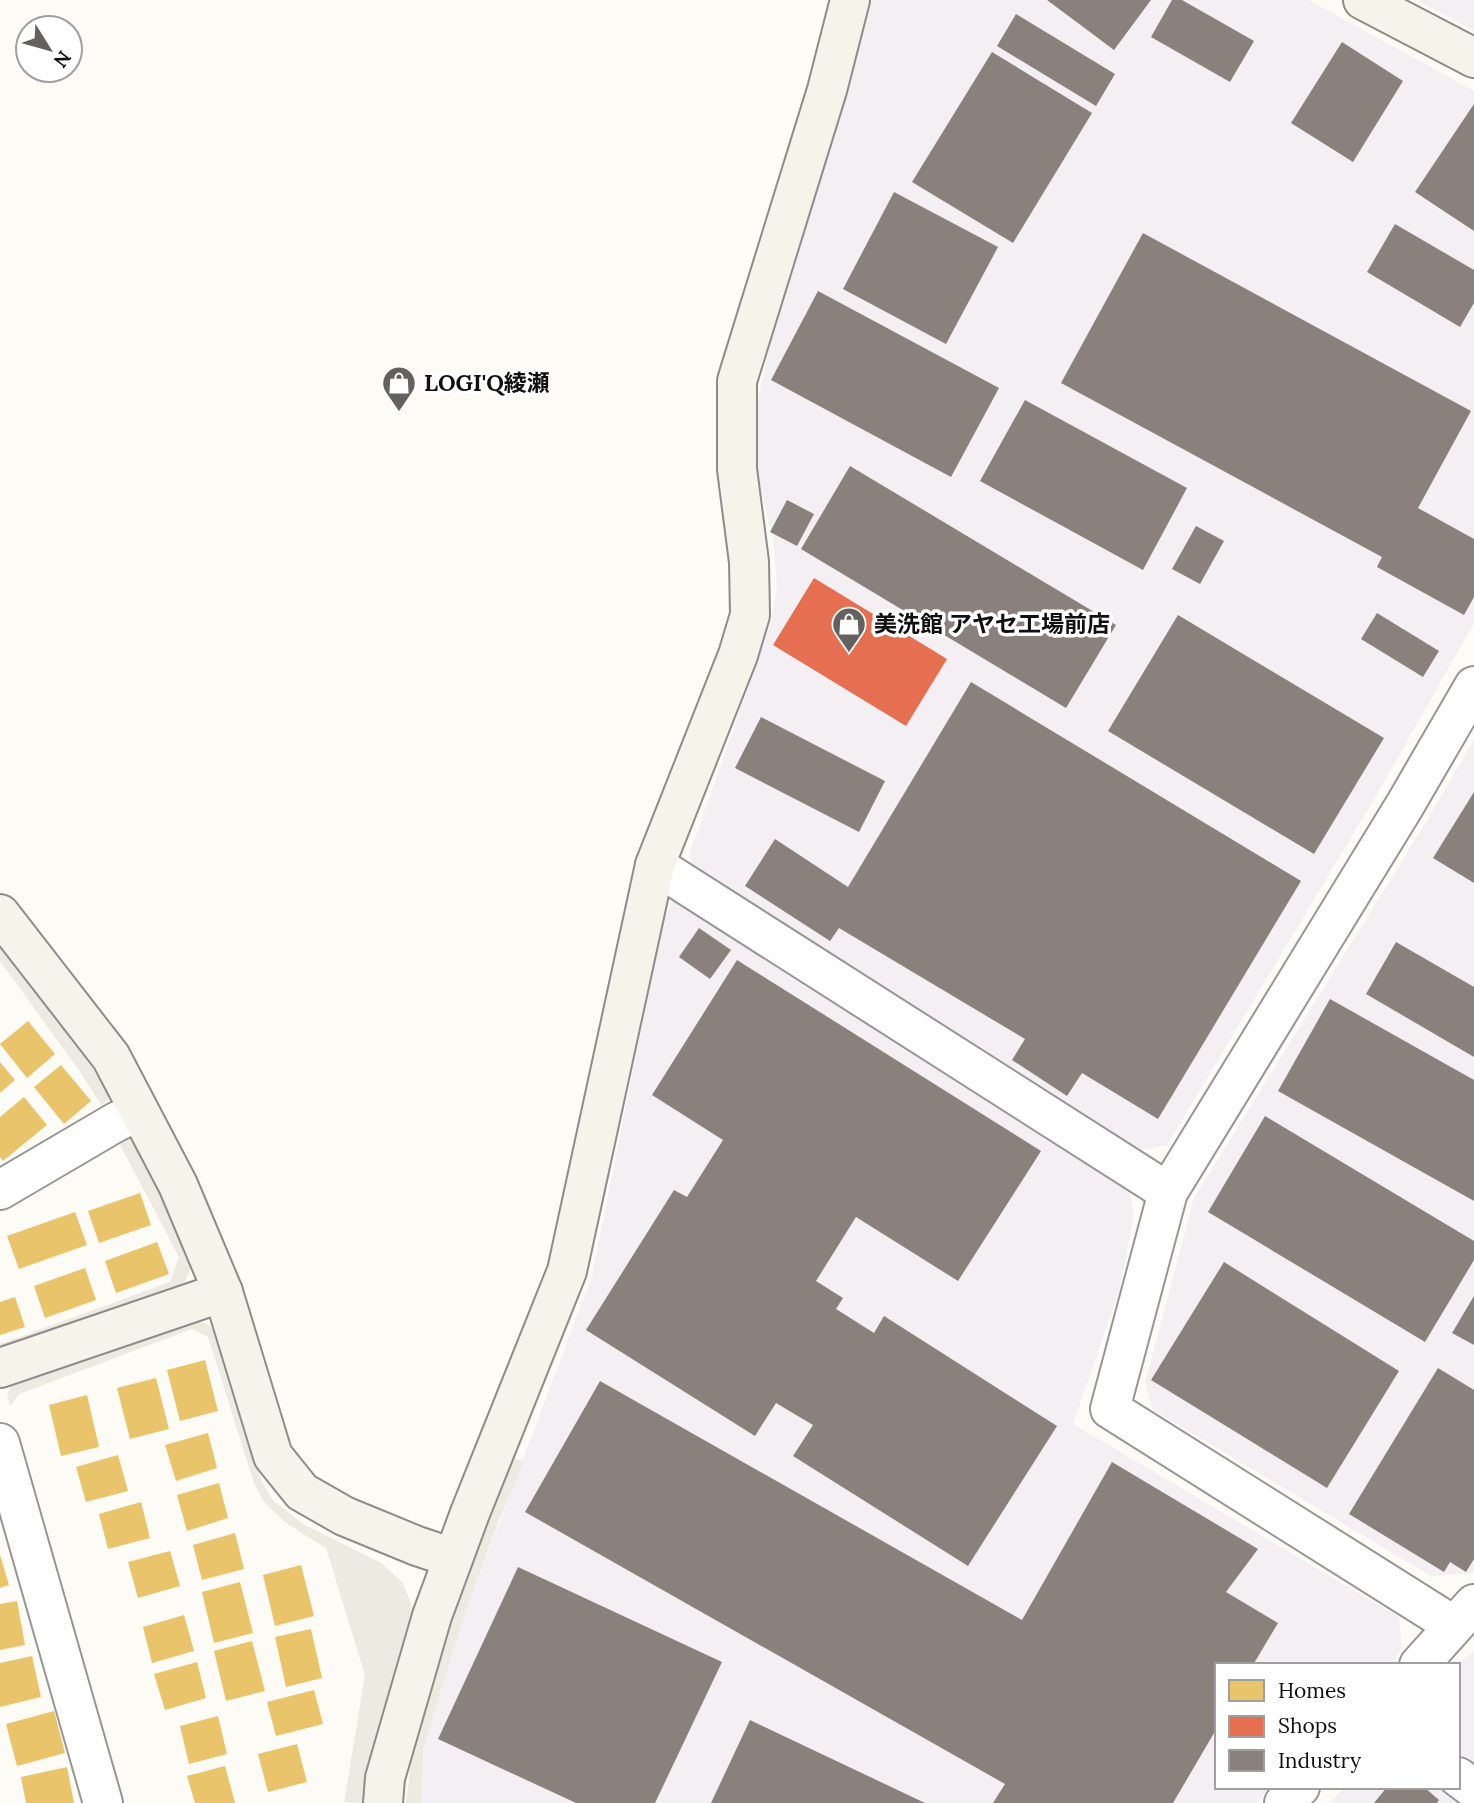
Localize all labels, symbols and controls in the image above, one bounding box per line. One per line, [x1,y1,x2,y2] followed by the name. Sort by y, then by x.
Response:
[14,14,84,84] north arrow
[48,46,77,73] text: N
[380,364,418,413] shop icon: LOGI'Q綾瀬
[424,368,550,397] place label: LOGI'Q綾瀬
[830,605,868,654] shop icon: 美洗館 アヤセ工場前店
[874,609,1110,638] place label: 美洗館 アヤセ工場前店
[1215,1663,1460,1789] legend
[1278,1677,1346,1704] text: Homes
[1278,1712,1337,1739] text: Shops
[1278,1747,1361,1774] text: Industry

